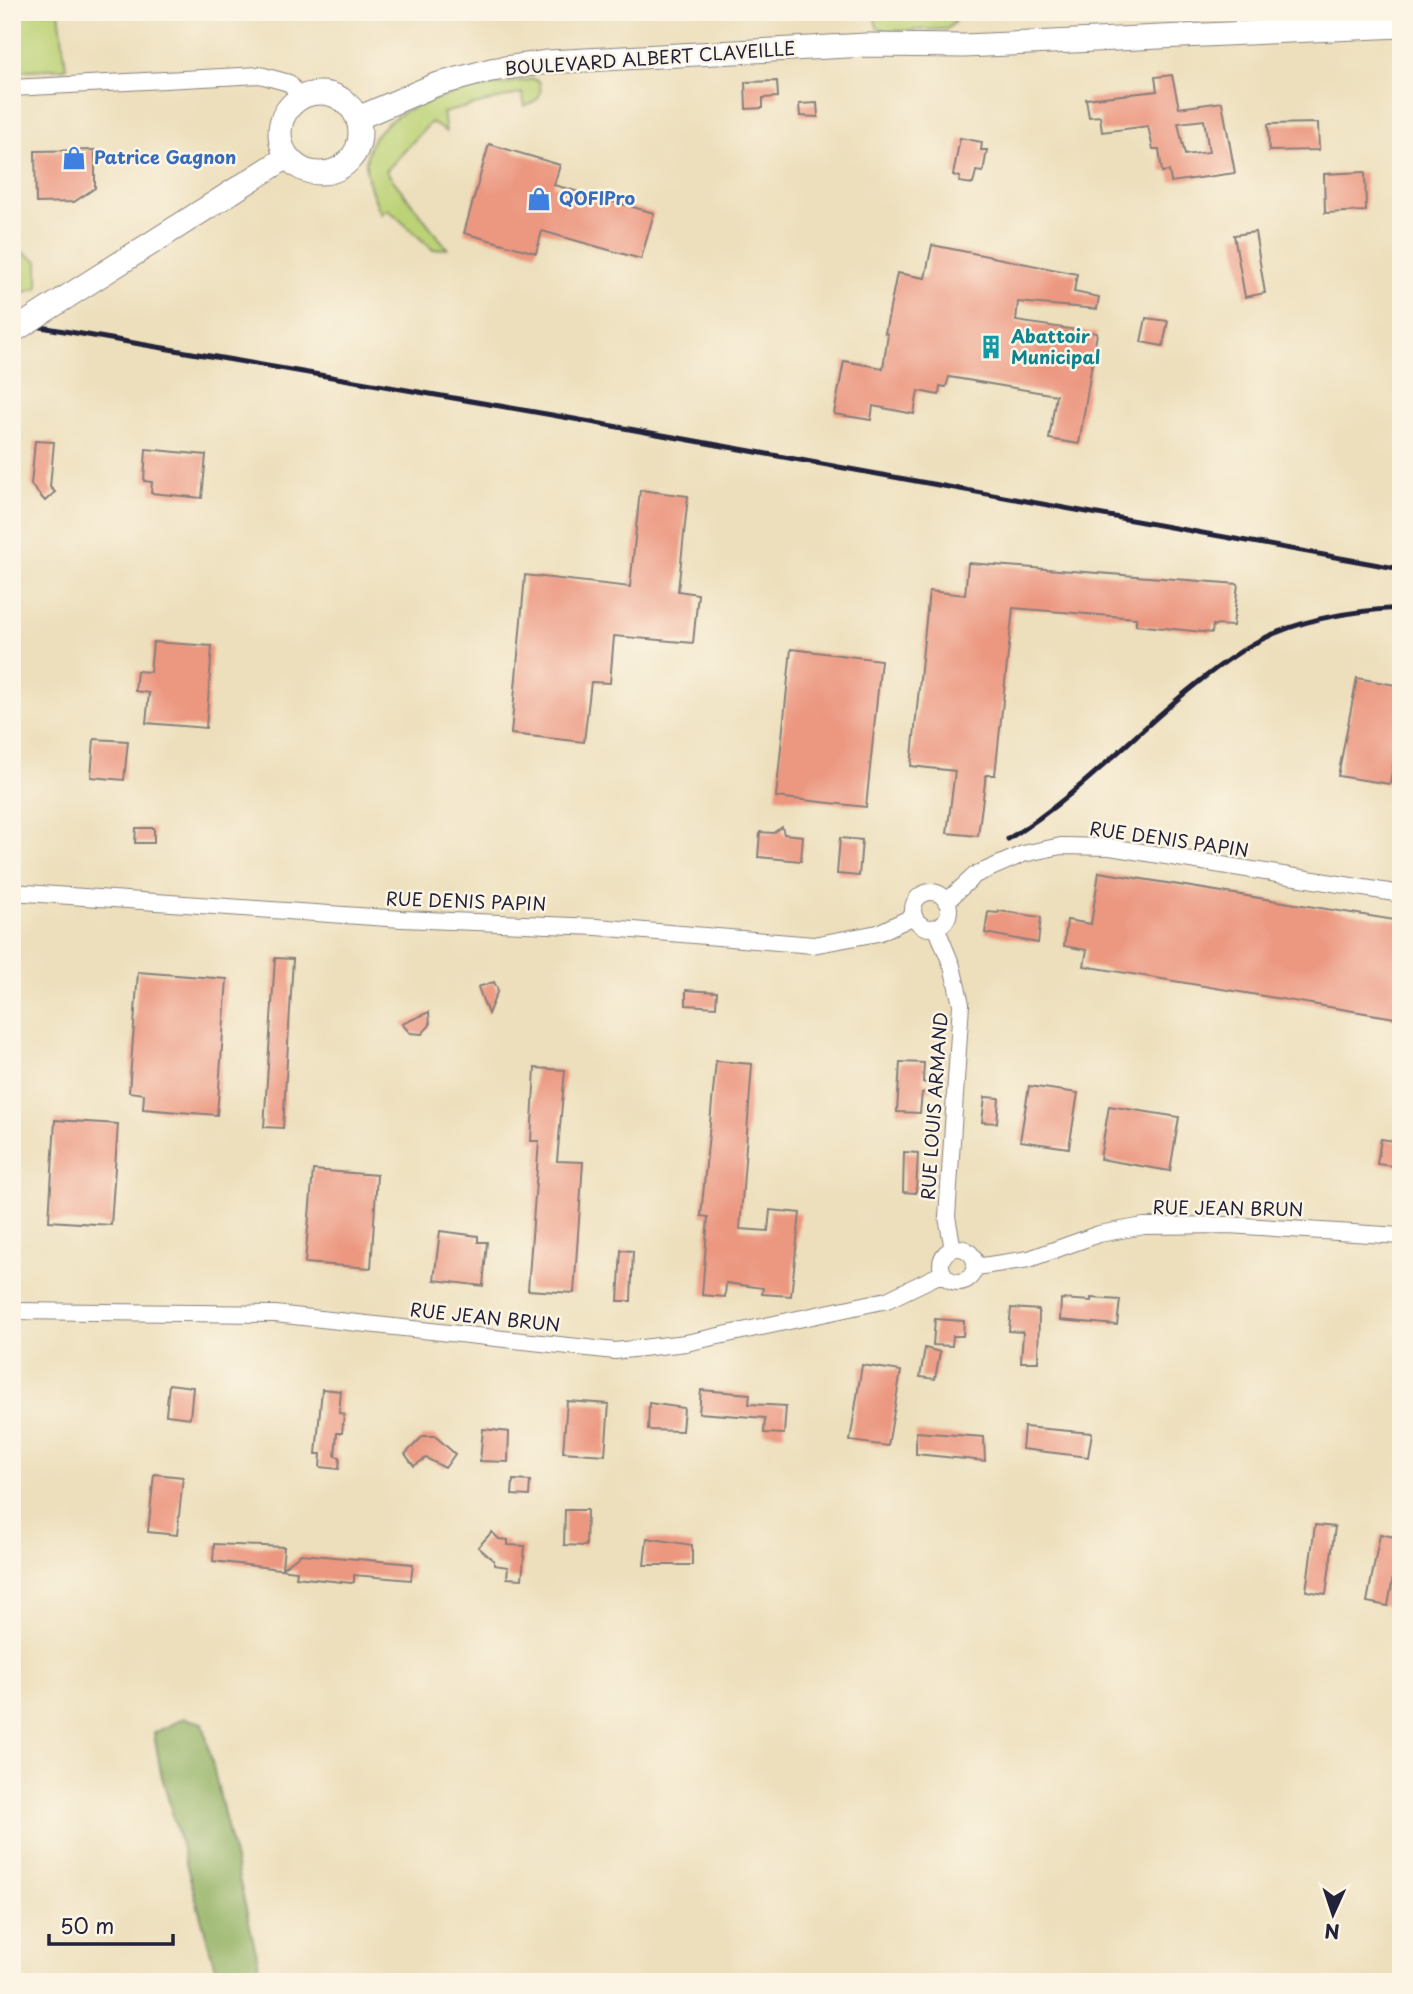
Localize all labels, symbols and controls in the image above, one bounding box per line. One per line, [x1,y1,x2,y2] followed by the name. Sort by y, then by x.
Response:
[503,34,796,81] street label: BOULEVARD ALBERT CLAVEILLE
[94,143,236,170] place label: Patrice Gagnon
[60,144,88,172] shop icon: Patrice Gagnon
[559,184,636,211] place label: QOFIPro
[525,185,553,213] shop icon: QOFIPro
[1010,322,1100,370] place label: Abattoir Municipal
[977,333,1005,361] building icon: Abattoir Municipal
[1088,814,1251,863] street label: RUE DENIS PAPIN
[385,884,547,917] street label: RUE DENIS PAPIN
[913,1011,954,1201] street label: RUE LOUIS ARMAND
[1152,1193,1304,1222] street label: RUE JEAN BRUN
[409,1295,562,1338] street label: RUE JEAN BRUN
[1298,1878,1368,1948] north arrow
[49,1903,173,1947] scale bar
[60,1909,114,1941] text: 50 m
[1324,1918,1340,1946] text: N

